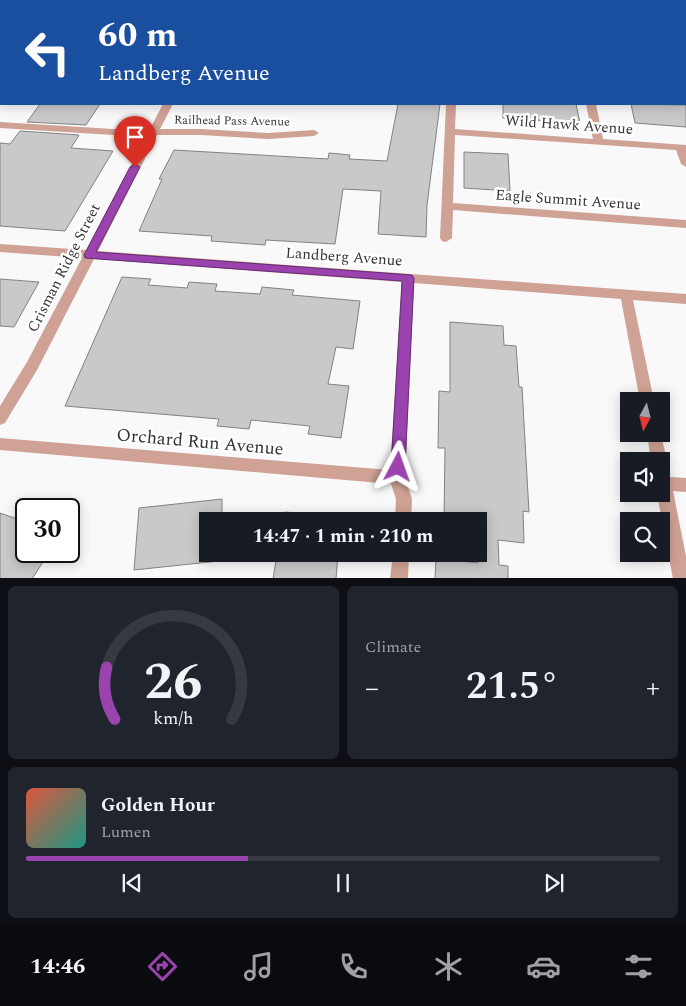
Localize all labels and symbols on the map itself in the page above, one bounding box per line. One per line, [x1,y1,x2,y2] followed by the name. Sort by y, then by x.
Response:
[504,109,634,141] street label: Wild Hawk Avenue
[174,110,290,132] street label: Railhead Pass Avenue
[114,116,156,167] pin
[494,183,642,217] street label: Eagle Summit Avenue
[22,199,106,337] street label: Crisman Ridge Street
[285,241,403,273] street label: Landberg Avenue
[620,392,670,442] north arrow
[115,421,285,463] street label: Orchard Run Avenue
[371,440,423,492] position arrow
[15,498,80,563] speed limit sign: 30

